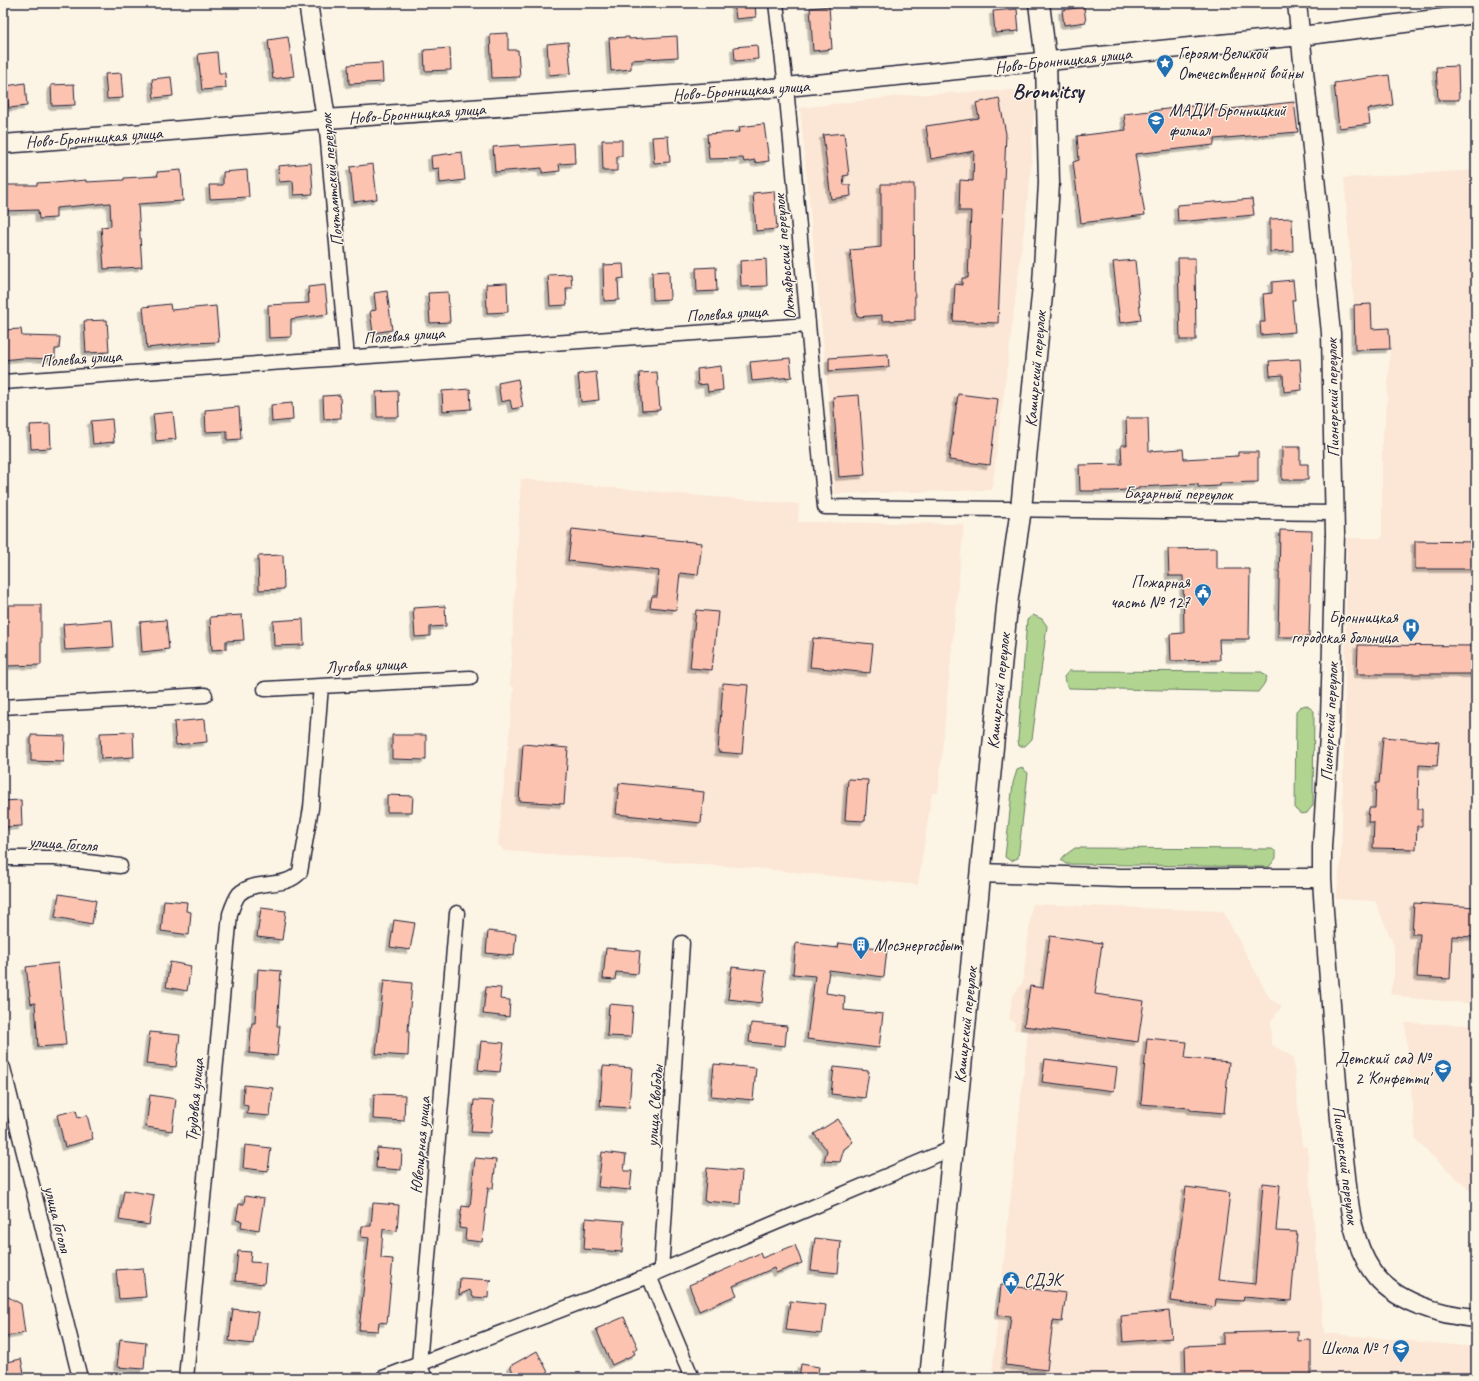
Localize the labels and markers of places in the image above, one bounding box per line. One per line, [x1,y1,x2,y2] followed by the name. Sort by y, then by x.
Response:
[1178,43,1305,84] place label: Героям Великой Отечественной войны
[1155,53,1175,78] place icon: Героям Великой Отечественной войны
[1169,100,1287,141] place label: МАДИ Бронницкий филиал
[1146,110,1166,135] school or university icon: МАДИ Бронницкий филиал
[1111,572,1191,613] place label: Пожарная часть № 127
[1193,582,1213,607] public building icon: Пожарная часть № 127
[1291,607,1400,648] place label: Бронницкая городская больница
[1401,617,1421,642] hospital icon: Бронницкая городская больница
[851,935,871,960] building icon: Мосэнергосбыт
[874,935,963,956] place label: Мосэнергосбыт
[1336,1048,1433,1089] place label: Детский сад № 2 'Конфетти'
[1433,1058,1453,1083] school or university icon: Детский сад № 2 'Конфетти'
[1001,1270,1021,1295] public building icon: СДЭК
[1024,1270,1065,1291] place label: СДЭК
[1321,1338,1389,1359] place label: Школа № 1
[1391,1338,1411,1363] school or university icon: Школа № 1

